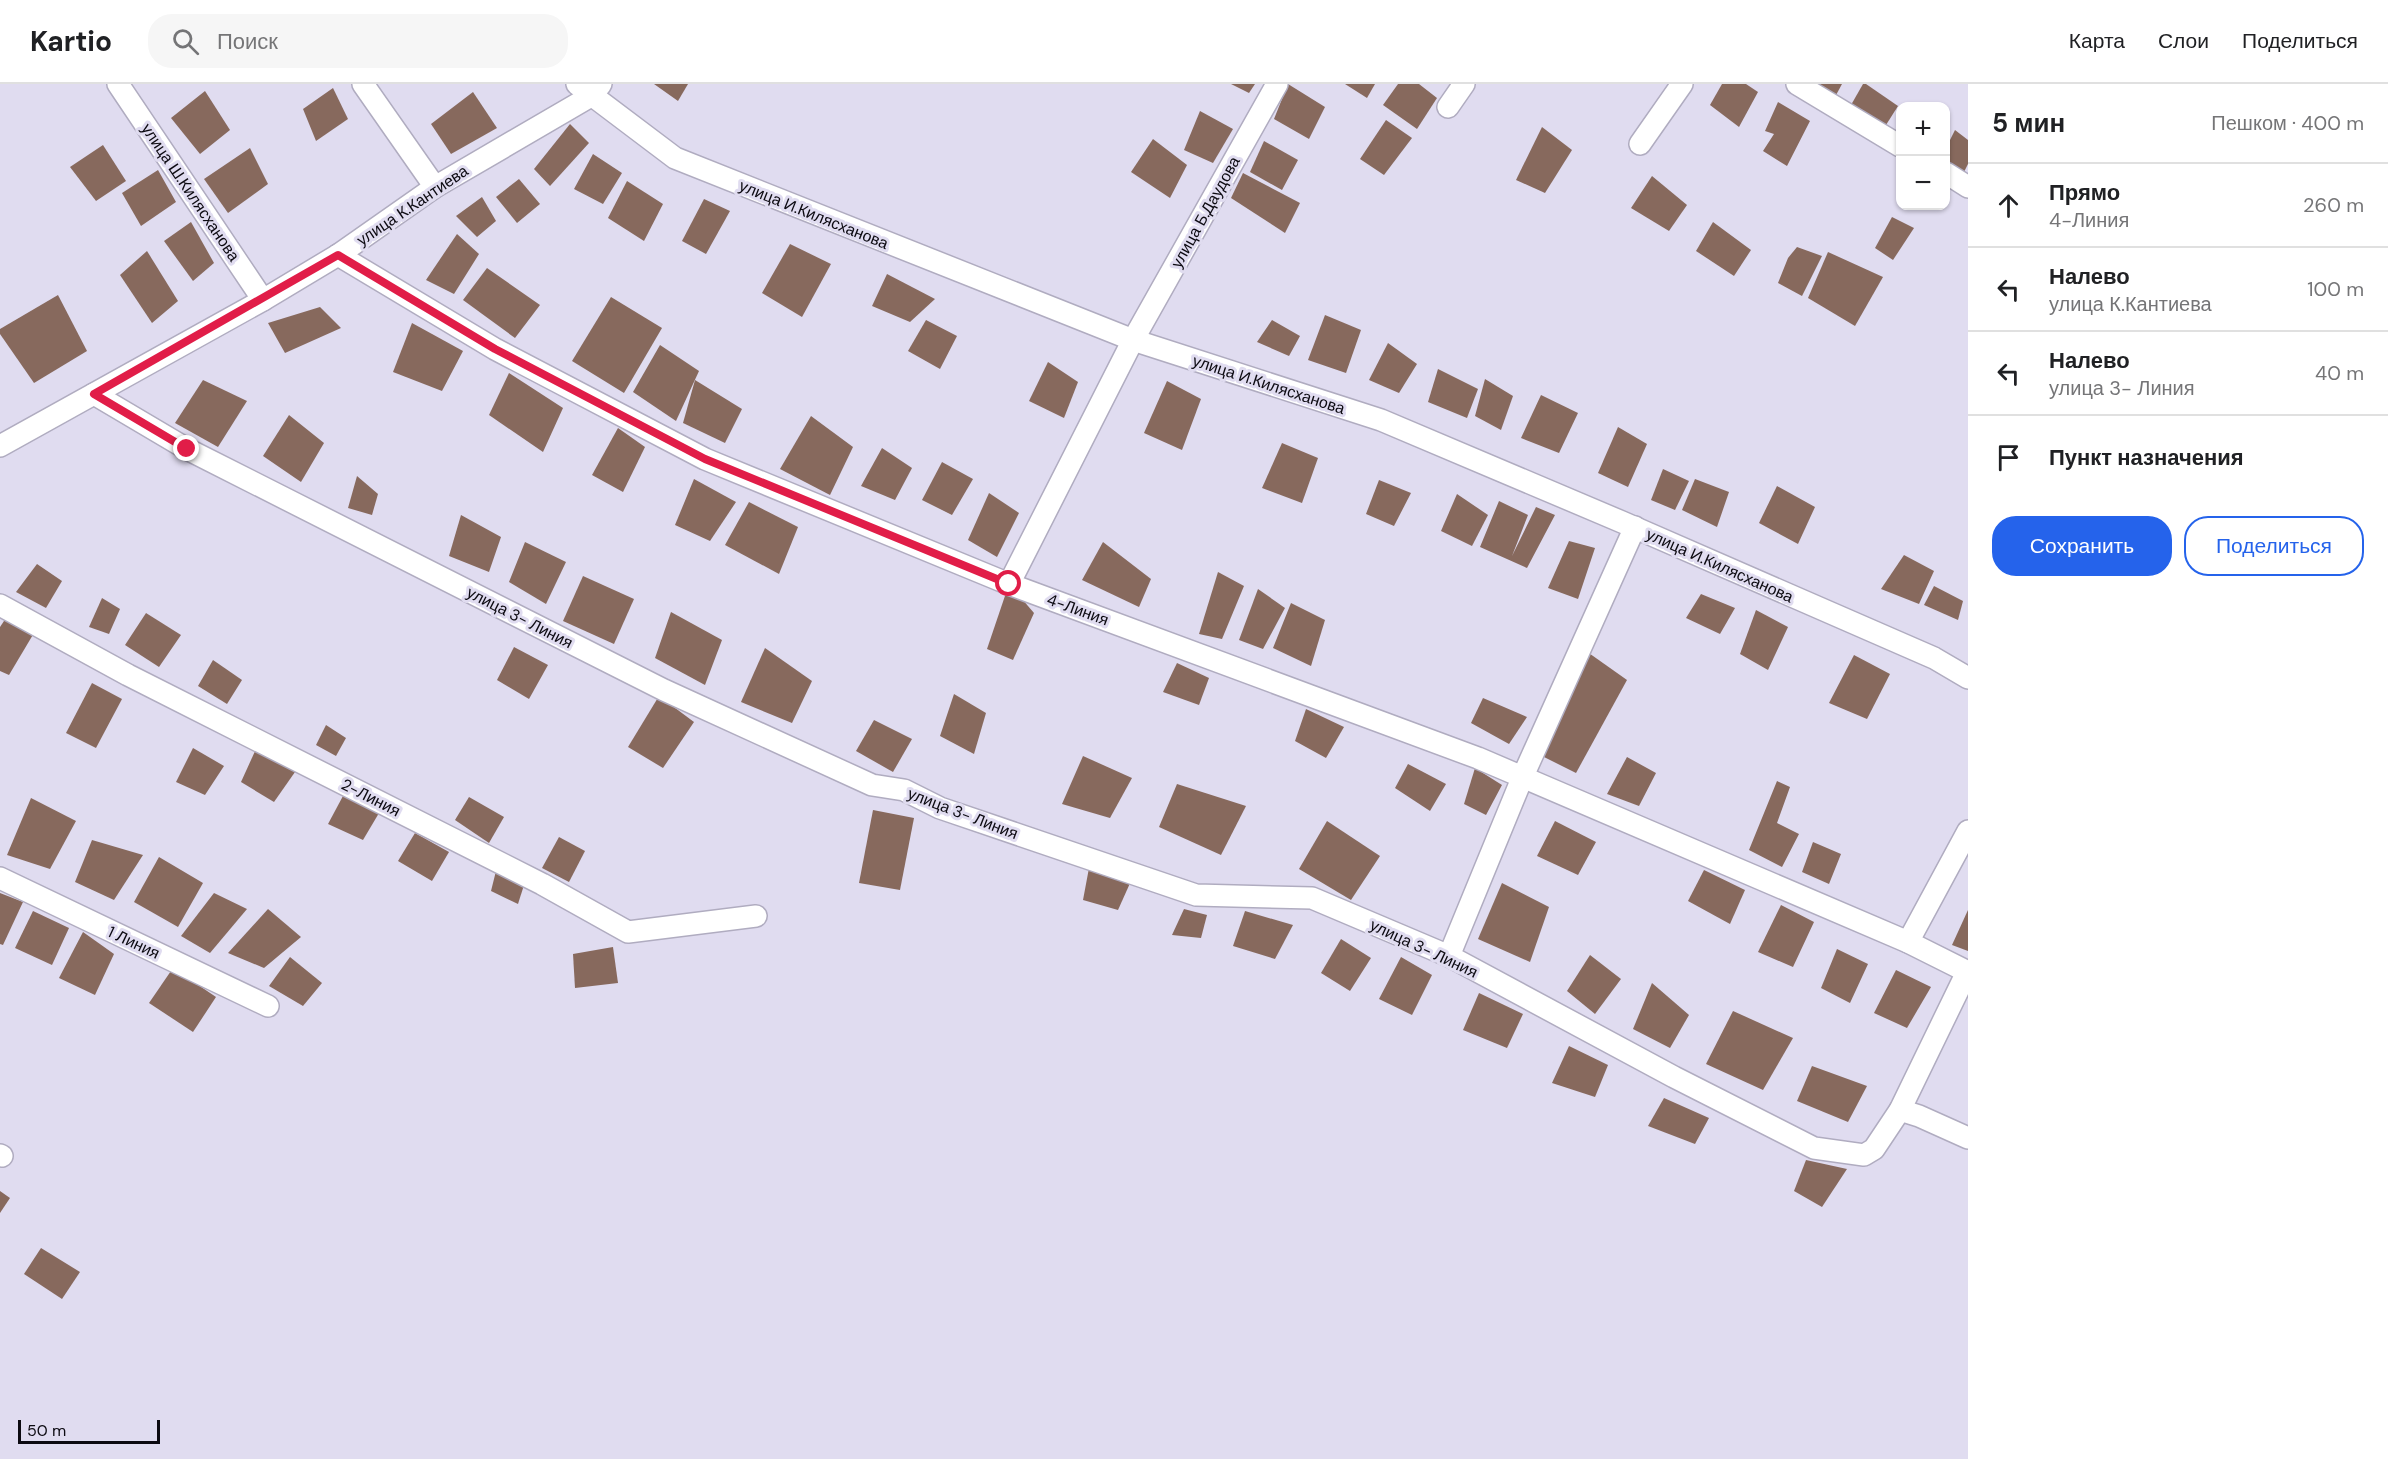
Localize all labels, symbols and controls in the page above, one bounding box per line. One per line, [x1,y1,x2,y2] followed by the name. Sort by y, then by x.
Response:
[148,14,568,68] search box
[30,23,112,60] text: Kartio
[169,25,202,58] icon: search
[217,27,278,56] text: Поиск
[2069,27,2125,55] text: Карта
[2158,27,2209,55] text: Слои
[2242,27,2358,55] text: Поделиться
[1896,102,1950,210] map controls
[1896,102,1950,156] button: +
[1992,106,2065,140] text: 5 мин
[2211,110,2364,136] text: Пешком · 400 m
[137,119,245,265] street label: улица Ш.Килясханова
[1166,153,1245,272] street label: улица Б.Даудова
[1896,156,1950,210] button: −
[352,160,472,251] street label: улица К.Кантиева
[736,175,891,254] street label: улица И.Килясханова
[2049,178,2120,207] text: Прямо
[1992,189,2025,222] icon: ahead
[2303,192,2364,218] text: 260 m
[2049,207,2129,233] text: 4-Линия
[2049,262,2130,291] text: Налево
[1992,273,2025,306] icon: left
[2307,276,2364,302] text: 100 m
[2049,291,2212,317] text: улица К.Кантиева
[2049,346,2130,375] text: Налево
[1190,350,1348,419] street label: улица И.Килясханова
[1992,357,2025,390] icon: left
[2315,360,2364,386] text: 40 m
[2049,375,2195,401] text: улица 3- Линия
[173,435,199,461] route end
[1992,441,2025,474] icon: arrive
[2049,443,2244,472] text: Пункт назначения
[1992,516,2172,576] button: Сохранить
[2184,516,2364,576] button: Поделиться
[1643,524,1797,607] street label: улица И.Килясханова
[995,570,1021,596] route start
[463,582,576,653] street label: улица 3- Линия
[1044,589,1112,630] street label: 4-Линия
[338,774,404,821] street label: 2-Линия
[905,783,1021,844] street label: улица 3- Линия
[1367,914,1481,983] street label: улица 3- Линия
[104,921,163,964] street label: 1 Линия
[18,1417,160,1444] scale bar
[27,1420,66,1441] text: 50 m

